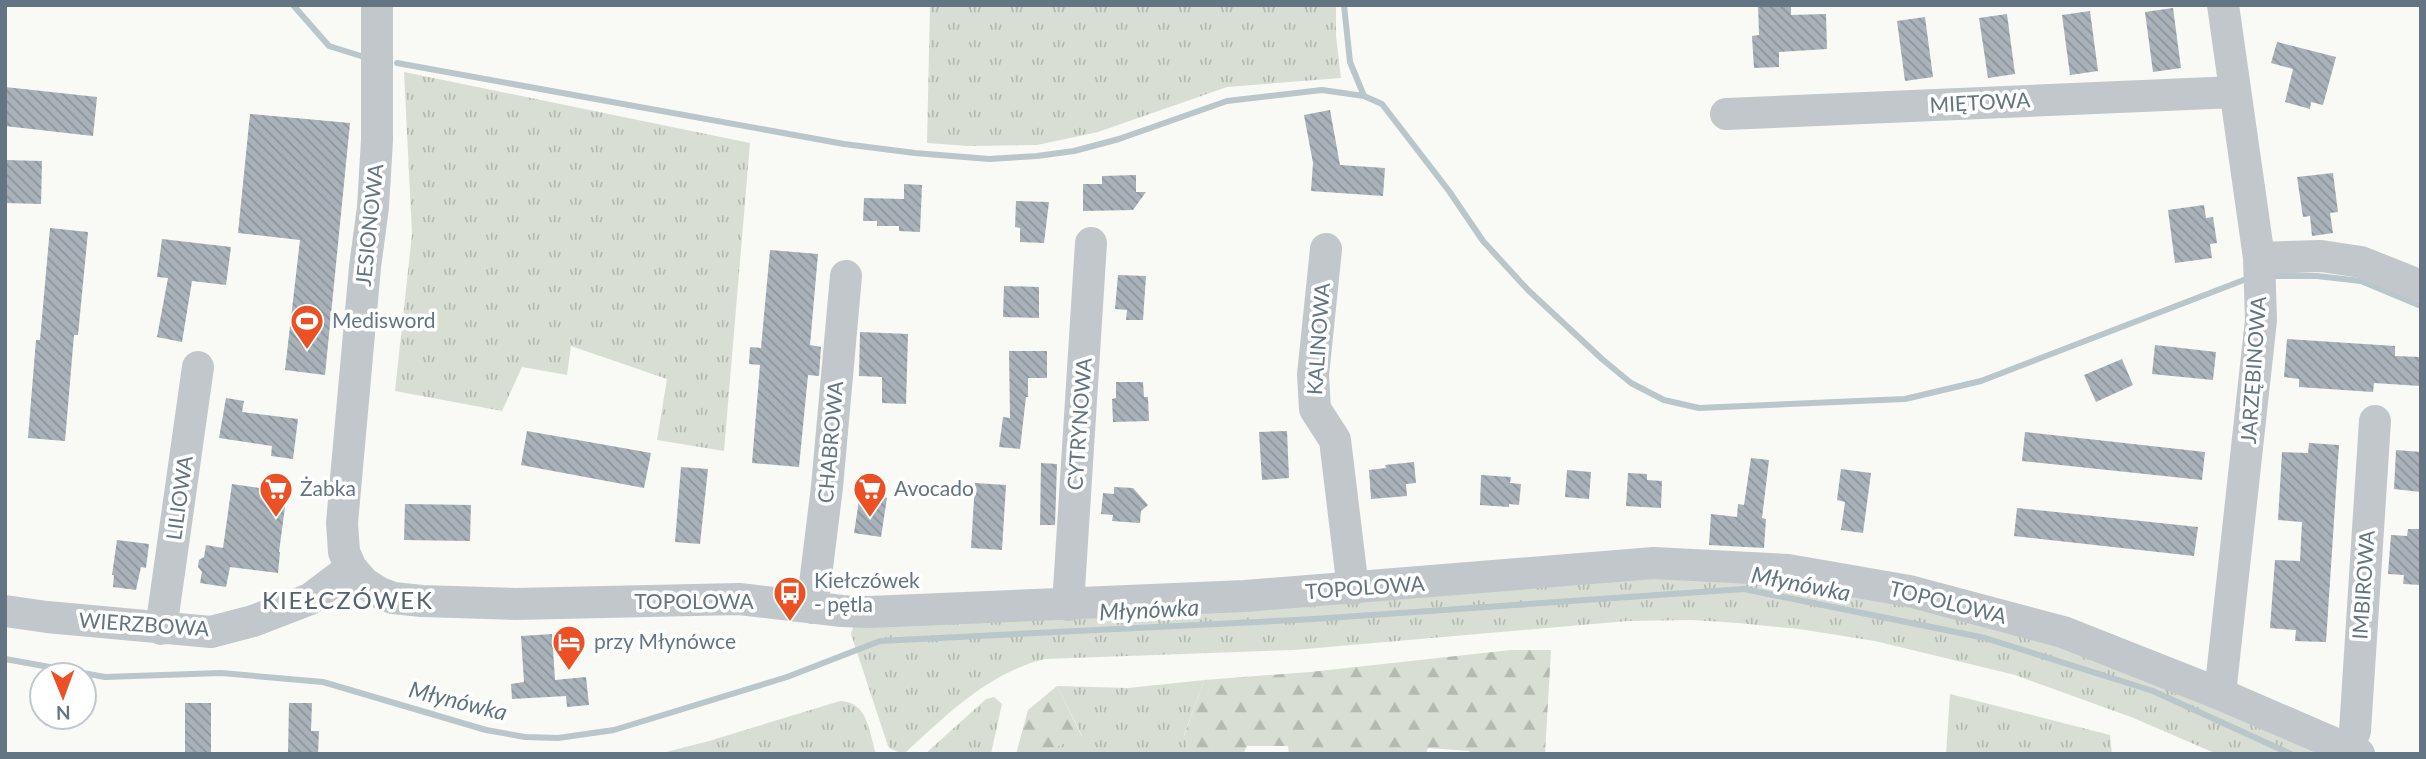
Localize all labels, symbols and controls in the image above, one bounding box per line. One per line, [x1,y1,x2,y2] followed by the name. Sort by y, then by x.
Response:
[1929,86,2032,117] street label: MIĘTOWA
[350,162,387,287] street label: JESIONOWA
[1301,281,1334,396] street label: KALINOWA
[2235,294,2270,445] street label: JARZĘBINOWA
[288,302,326,351] sports icon: Medisword
[332,307,435,332] place label: Medisword
[1061,356,1096,491] street label: CYTRYNOWA
[812,379,847,504] street label: CHABROWA
[160,453,197,542] street label: LILIOWA
[257,470,295,519] supermarket icon: Żabka
[851,470,889,519] supermarket icon: Avocado
[300,475,356,500] place label: Żabka
[894,475,974,500] place label: Avocado
[2346,529,2379,640] street label: IMBIROWA
[1749,560,1853,606] water label: Młynówka
[814,567,920,616] place label: Kiełczówek - pętla
[1304,570,1426,603] street label: TOPOLOWA
[771,574,809,623] bus stop icon: Kiełczówek - pętla
[1887,575,2010,628] street label: TOPOLOWA
[262,585,434,614] district label: KIEŁCZÓWEK
[634,588,755,613] street label: TOPOLOWA
[1098,592,1200,626] water label: Młynówka
[78,606,211,641] street label: WIERZBOWA
[550,623,588,672] hotel icon: przy Młynówce
[594,628,736,653] place label: przy Młynówce
[28,661,98,731] north arrow
[406,674,510,726] water label: Młynówka
[56,702,71,725] text: N

